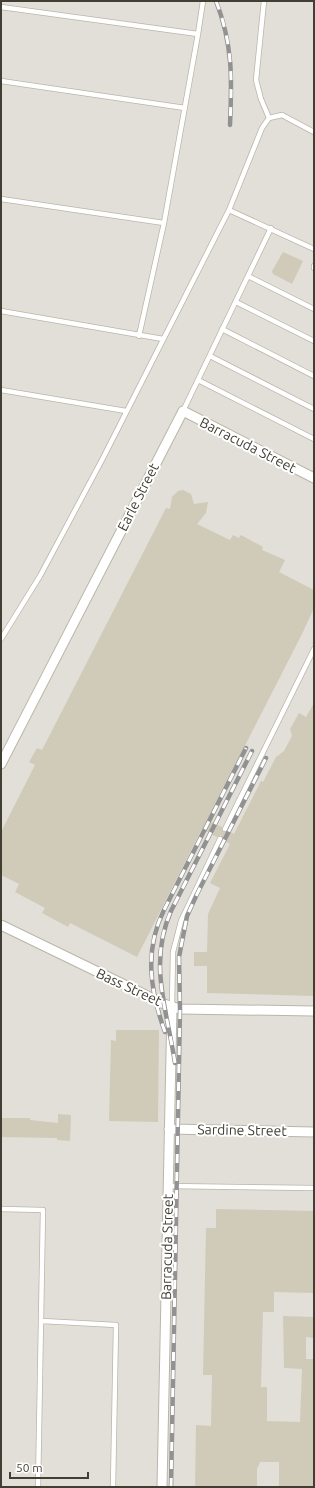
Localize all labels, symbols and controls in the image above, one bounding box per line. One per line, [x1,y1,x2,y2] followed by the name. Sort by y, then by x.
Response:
[197,414,299,476] street label: Barracuda Street
[114,460,162,534] street label: Earle Street
[94,965,165,1009] street label: Bass Street
[197,1121,287,1139] street label: Sardine Street
[158,1193,176,1300] street label: Barracuda Street
[10,1454,88,1480] scale bar
[16,1461,43,1474] text: 50 m

